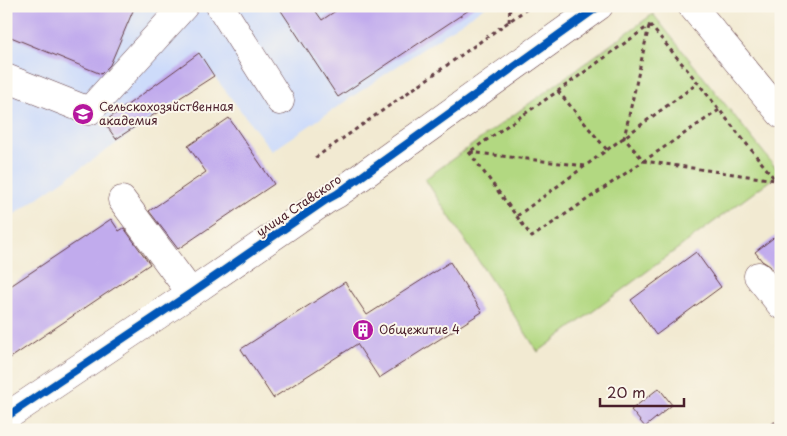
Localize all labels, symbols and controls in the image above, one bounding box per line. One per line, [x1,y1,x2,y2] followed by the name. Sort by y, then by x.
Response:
[99,97,234,129] place label: Сельскохозяйственная академия
[71,102,95,126] school or university icon: Сельскохозяйственная академия
[252,170,345,240] street label: улица Ставского
[351,318,375,342] building icon: Общежитие 4
[379,320,460,338] place label: Общежитие 4
[600,376,683,408] scale bar
[607,380,646,403] text: 20 m

